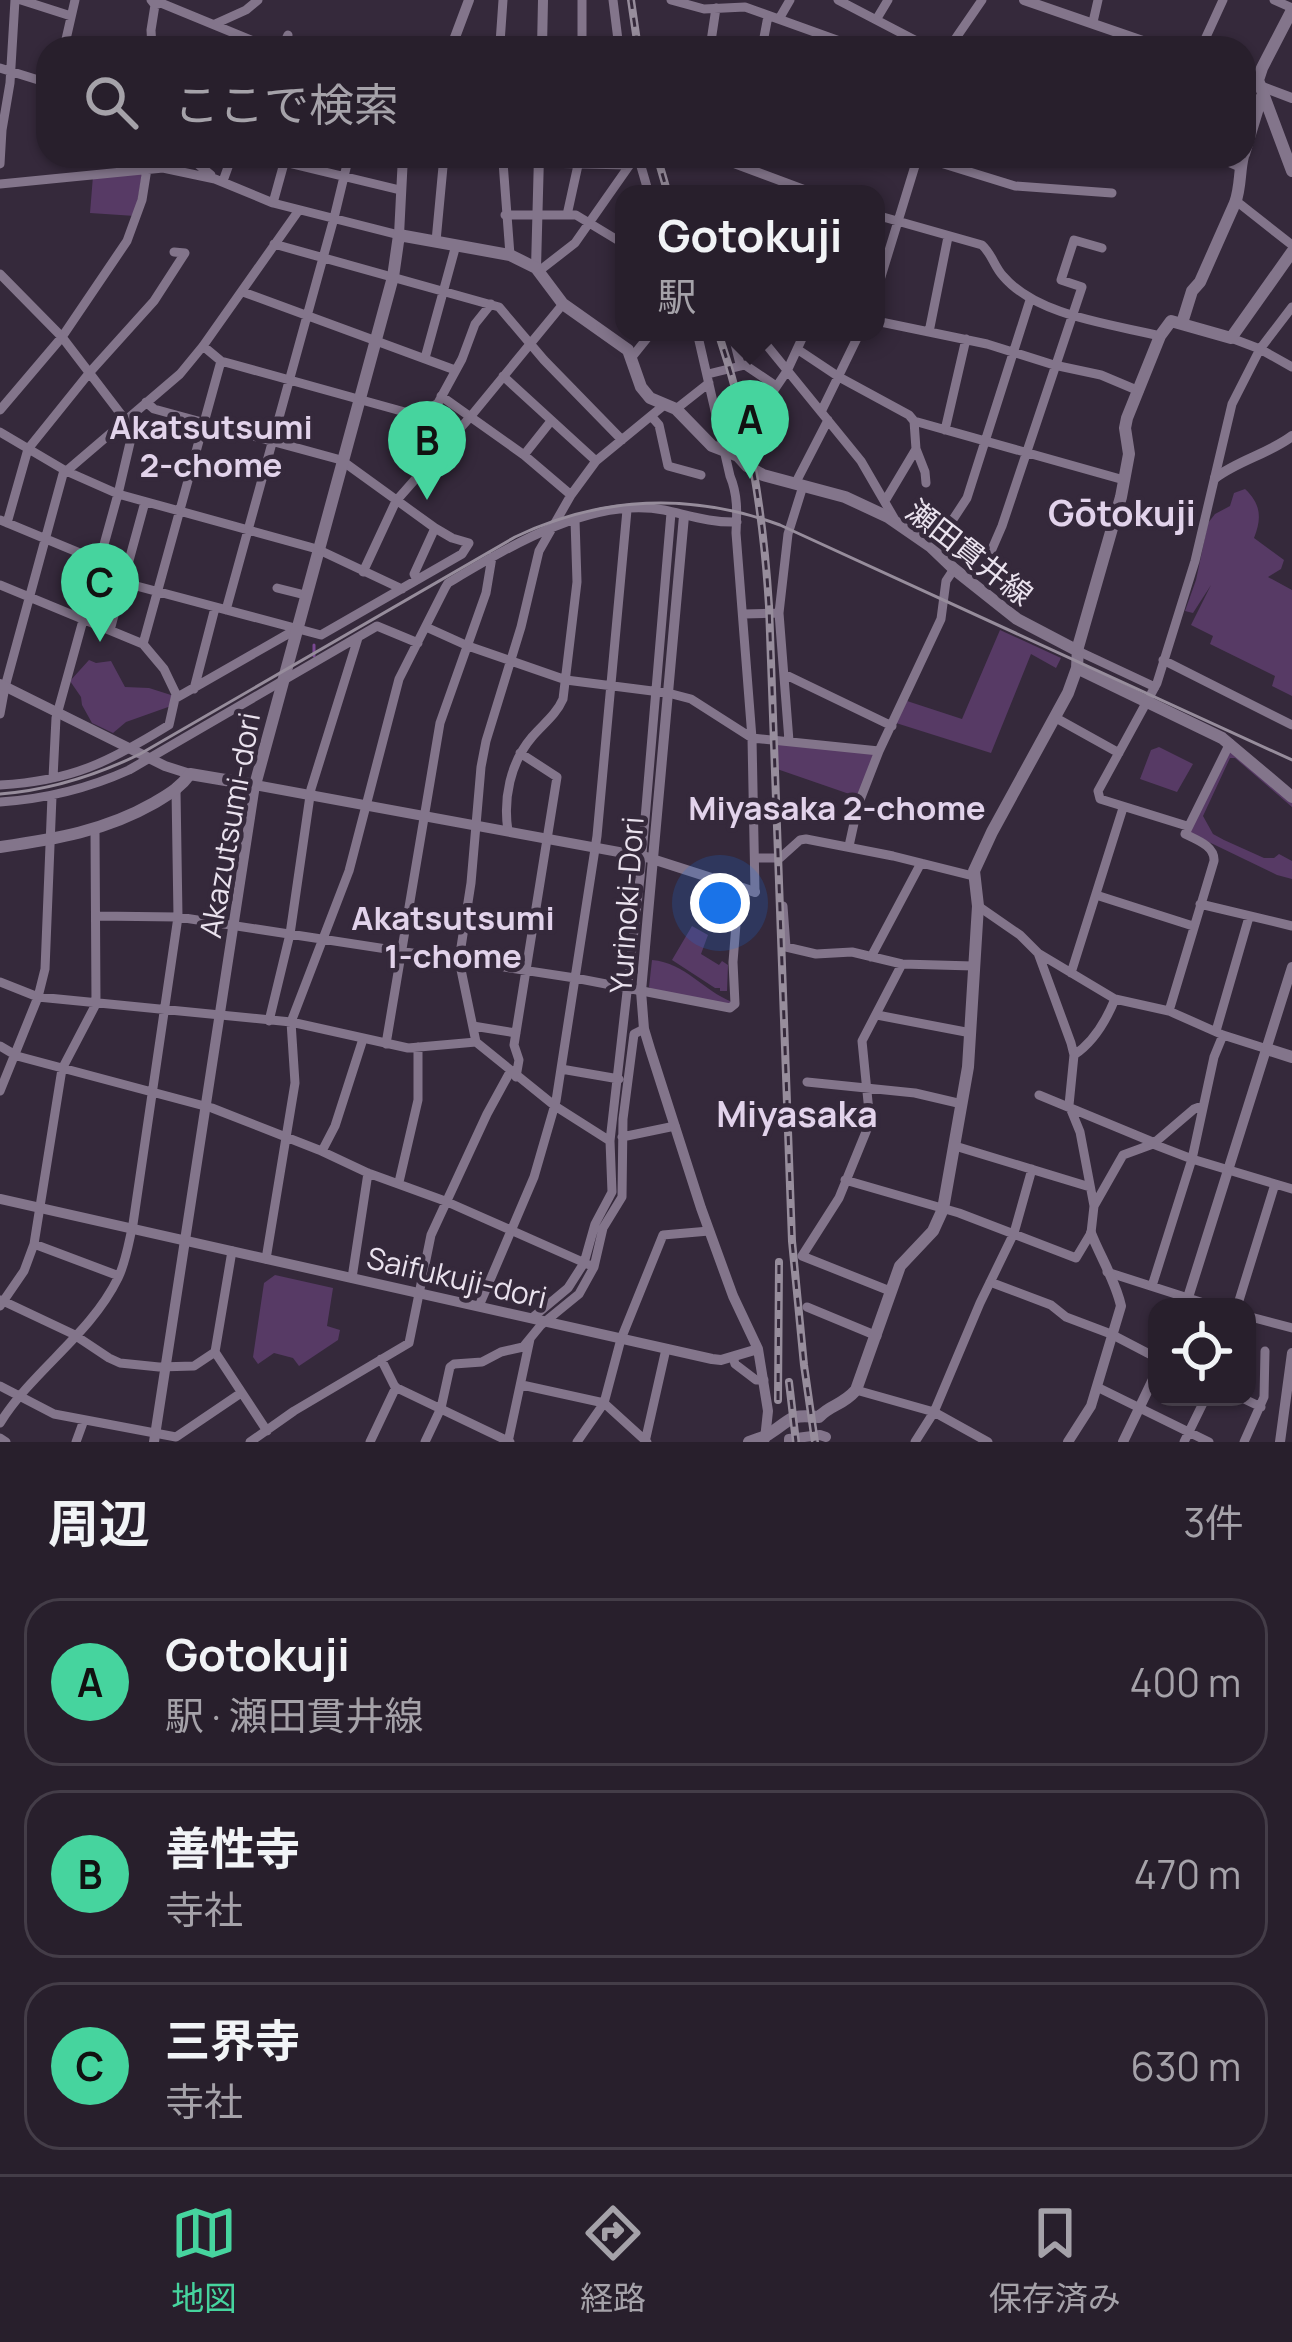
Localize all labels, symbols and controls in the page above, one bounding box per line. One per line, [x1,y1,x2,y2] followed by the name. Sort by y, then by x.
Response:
[36,36,1256,168] search box
[78,69,144,135] icon: search
[174,73,399,135] text: ここで検索
[615,185,885,341] popup
[658,204,842,266] text: Gotokuji
[658,269,697,323] text: 駅
[711,380,789,479] pin: A
[388,401,466,500] pin: B
[109,404,313,487] district label: Akatsutsumi 2-chome
[1048,488,1196,537] district label: Gōtokuji
[898,490,1042,614] street label: 瀬田貫井線
[61,543,139,642] pin: C
[189,709,269,941] street label: Akazutsumi-dori
[688,785,986,830] district label: Miyasaka 2-chome
[599,815,653,995] street label: Yurinoki-Dori
[690,873,750,933] your location
[351,895,555,978] district label: Akatsutsumi 1-chome
[716,1089,878,1138] district label: Miyasaka
[363,1236,551,1318] street label: Saifukuji-dori
[1148,1298,1256,1406] map controls
[1148,1298,1256,1406] button: locate
[48,1488,150,1557] text: 周辺
[1183,1495,1244,1549] text: 3件
[165,1623,350,1685] text: Gotokuji
[77,1655,103,1709] text: A
[1130,1655,1241,1709] text: 400 m
[165,1688,423,1742] text: 駅 · 瀬田貫井線
[165,1817,300,1879] text: 善性寺
[78,1847,102,1901] text: B
[1134,1847,1241,1901] text: 470 m
[165,1882,243,1936] text: 寺社
[165,2009,300,2071] text: 三界寺
[76,2039,104,2093] text: C
[1131,2039,1241,2093] text: 630 m
[165,2074,243,2128] text: 寺社
[171,2200,237,2320] tab: 地図
[580,2200,646,2320] tab: 経路
[989,2200,1121,2320] tab: 保存済み

